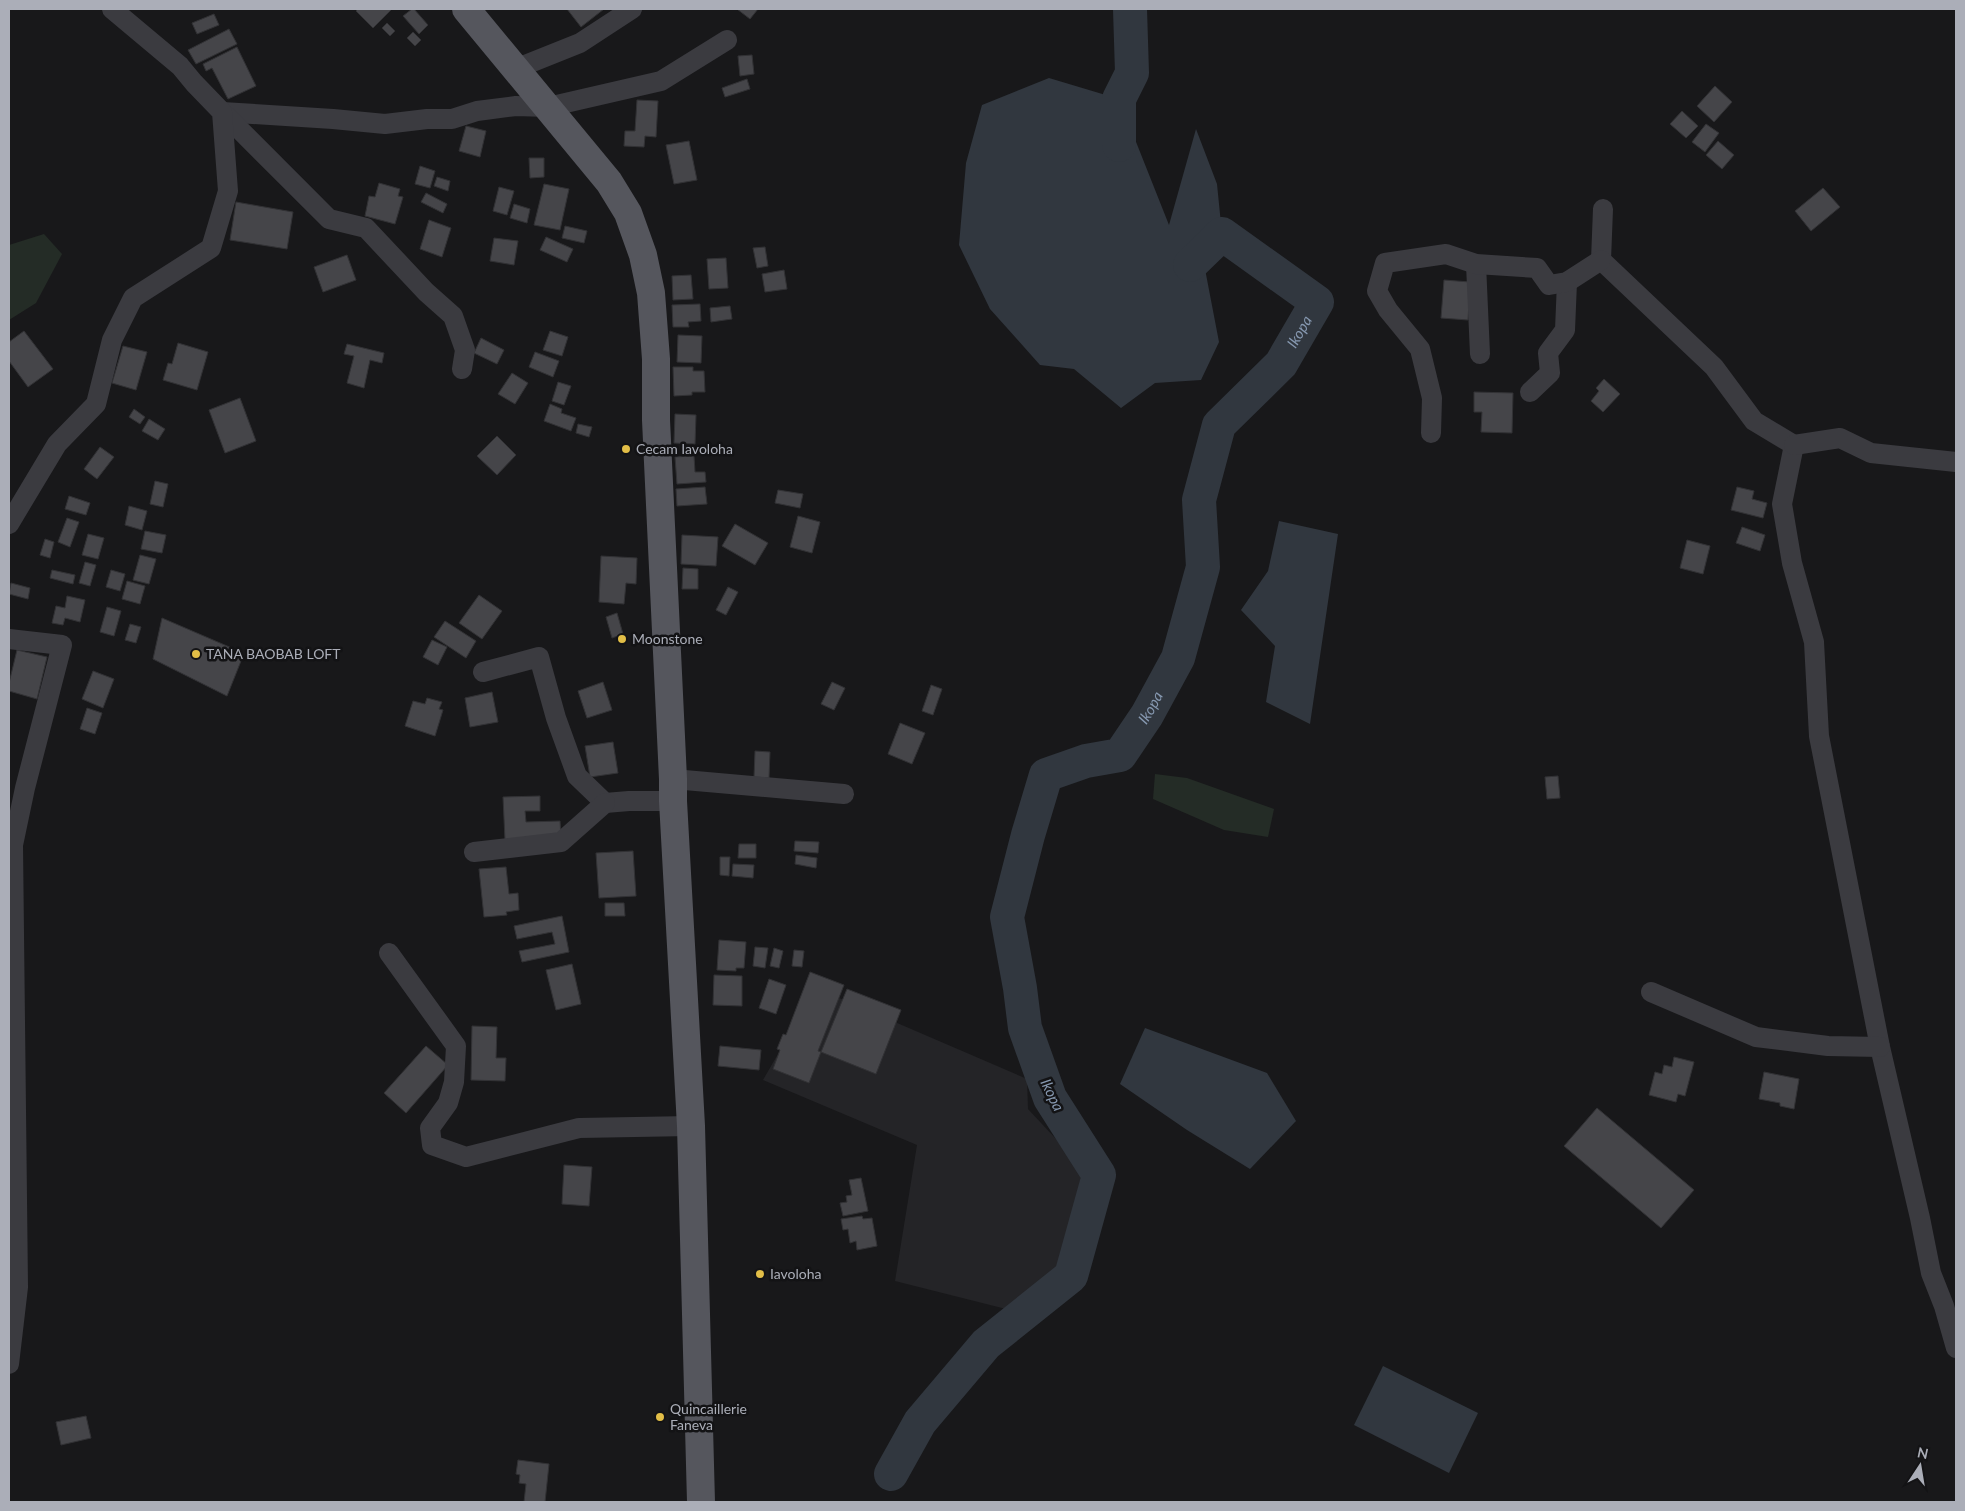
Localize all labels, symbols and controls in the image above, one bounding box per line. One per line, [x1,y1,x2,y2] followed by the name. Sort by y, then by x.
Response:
[1282,312,1315,351] water label: Ikopa
[636,440,733,457] place label: Cecam Iavoloha
[620,443,632,455] marker: Cecam Iavoloha
[632,630,703,647] place label: Moonstone
[616,633,628,645] marker: Moonstone
[206,645,341,662] place label: TANA BAOBAB LOFT
[190,648,202,660] marker: TANA BAOBAB LOFT
[1134,688,1166,727] water label: Ikopa
[1037,1075,1069,1114] water label: Ikopa
[770,1265,822,1282] place label: Iavoloha
[754,1268,766,1280] marker: Iavoloha
[670,1400,747,1433] place label: Quincaillerie Faneva
[654,1411,666,1423] marker: Quincaillerie Faneva
[1895,1441,1945,1491] north arrow
[1916,1443,1930,1462] text: N

